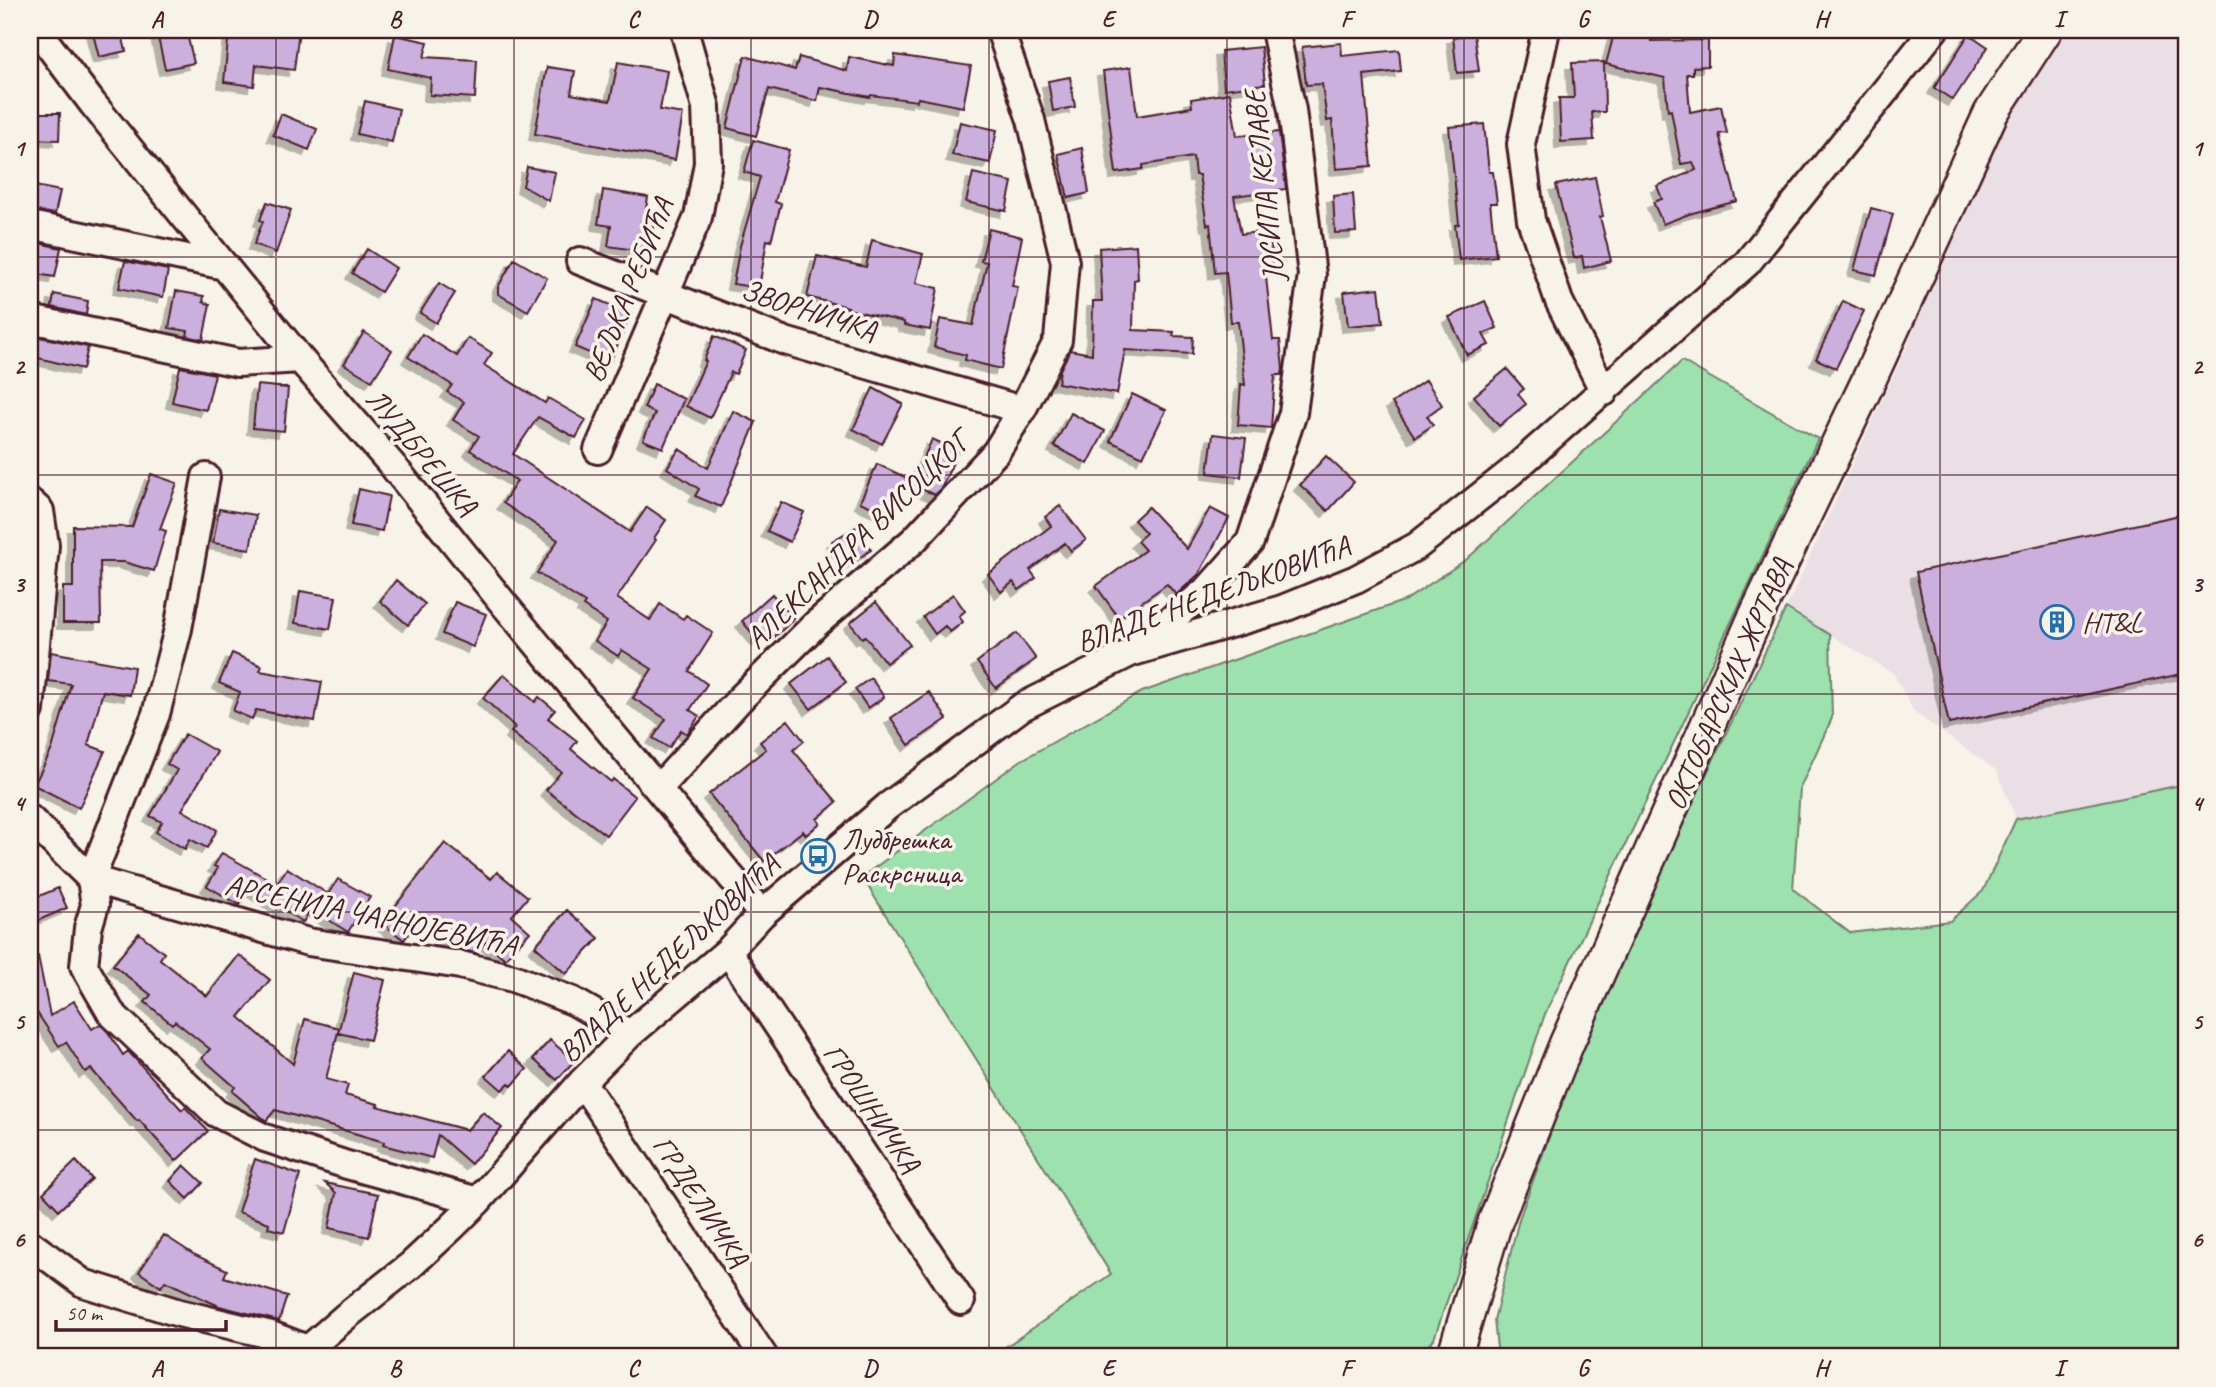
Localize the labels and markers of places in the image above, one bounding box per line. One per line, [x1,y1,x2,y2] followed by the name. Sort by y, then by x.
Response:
[2038,603,2076,641] building icon: HT&L
[2082,603,2144,641] place label: HT&L
[842,820,964,892] place label: Лудбрешка Раскрсница
[799,837,837,875] bus stop icon: Лудбрешка Раскрсница

